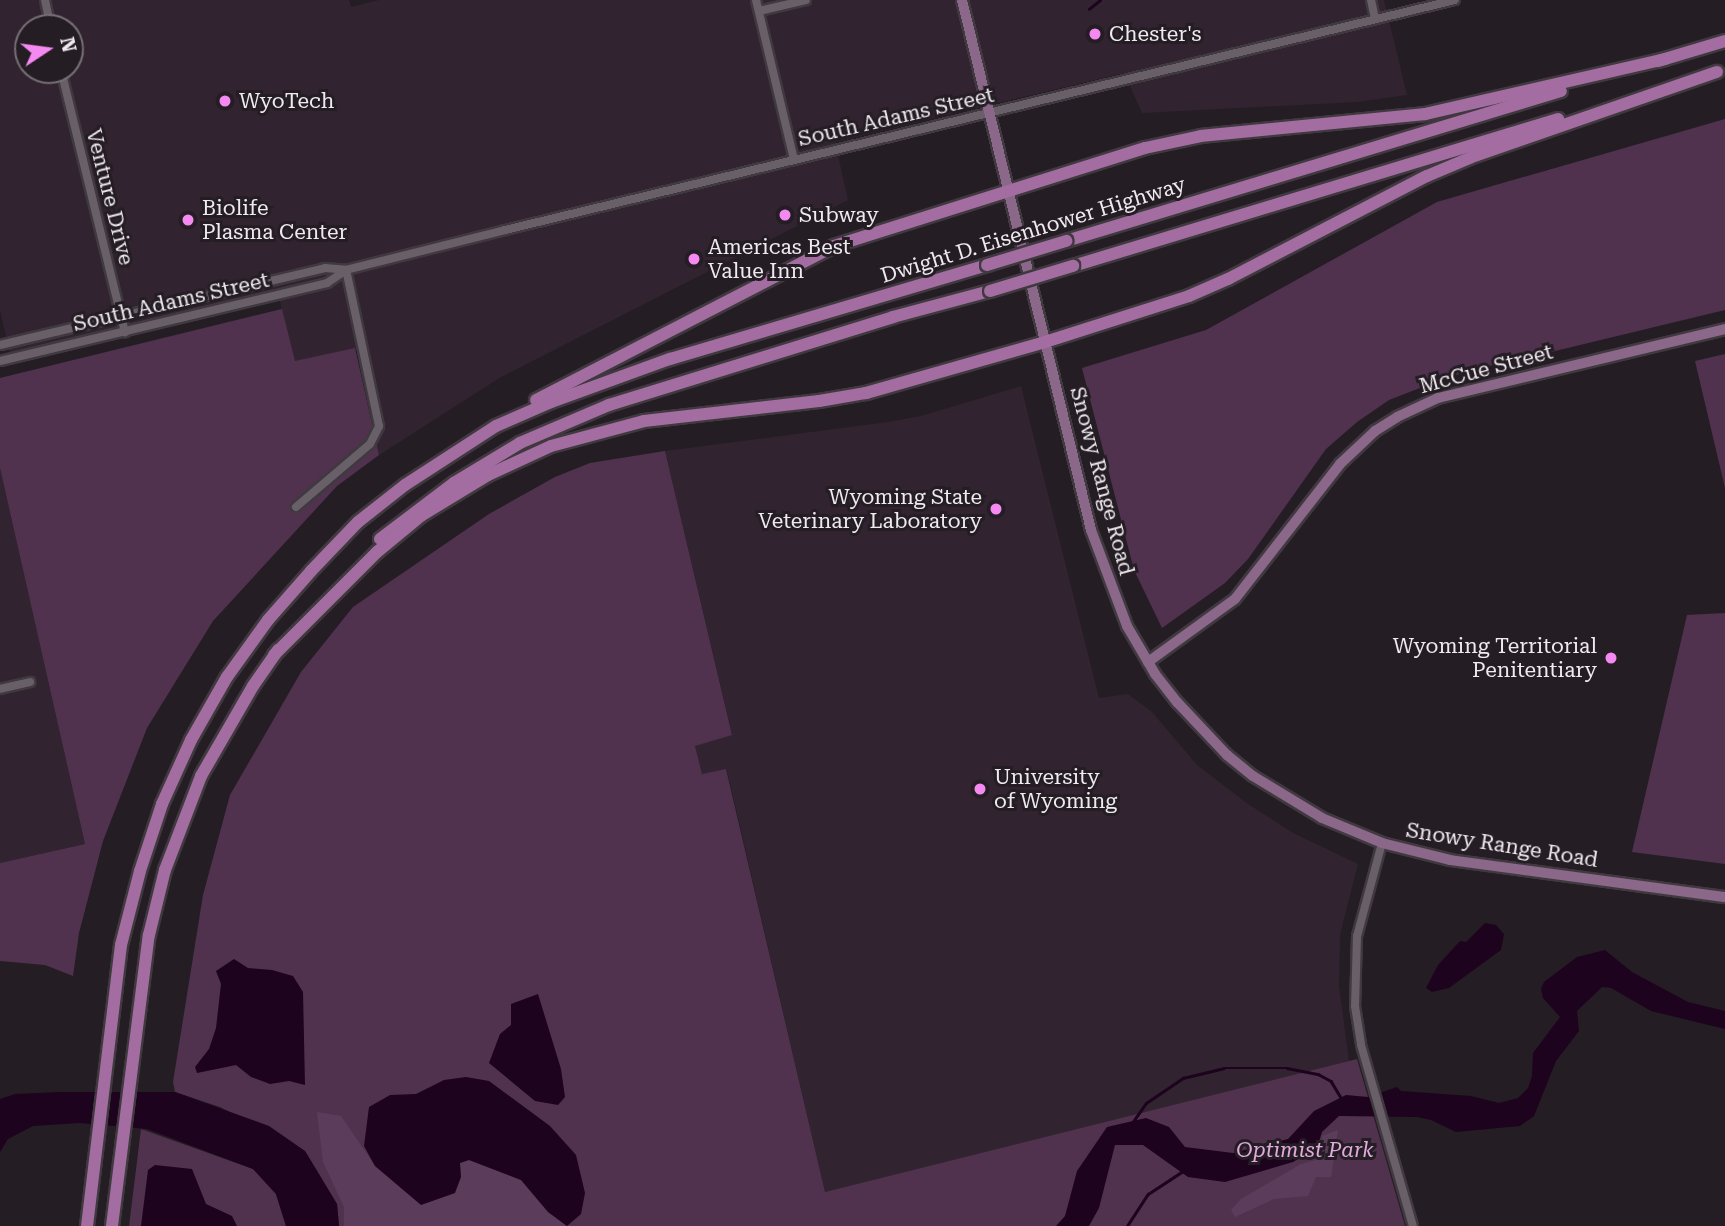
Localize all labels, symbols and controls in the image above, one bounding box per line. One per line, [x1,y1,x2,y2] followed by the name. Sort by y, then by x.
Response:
[14,14,84,84] north arrow
[1109,21,1202,47] place label: Chester's
[1087,26,1103,42] marker: Chester's
[55,35,81,54] text: N
[796,82,996,152] street label: South Adams Street
[239,88,334,114] place label: WyoTech
[217,93,233,109] marker: WyoTech
[81,126,139,268] street label: Venture Drive
[877,172,1189,288] street label: Dwight D. Eisenhower Highway
[202,195,347,245] place label: Biolife Plasma Center
[799,202,879,228] place label: Subway
[777,207,793,223] marker: Subway
[180,212,196,228] marker: Biolife Plasma Center
[708,234,851,284] place label: Americas Best Value Inn
[686,251,702,267] marker: Americas Best Value Inn
[71,267,271,337] street label: South Adams Street
[1416,339,1556,399] street label: McCue Street
[1065,384,1139,578] street label: Snowy Range Road
[758,484,982,534] place label: Wyoming State Veterinary Laboratory
[988,501,1004,517] marker: Wyoming State Veterinary Laboratory
[1393,633,1597,683] place label: Wyoming Territorial Penitentiary
[1603,650,1619,666] marker: Wyoming Territorial Penitentiary
[994,764,1117,814] place label: University of Wyoming
[972,781,988,797] marker: University of Wyoming
[1404,817,1600,873] street label: Snowy Range Road
[1236,1137,1374,1163] park label: Optimist Park

